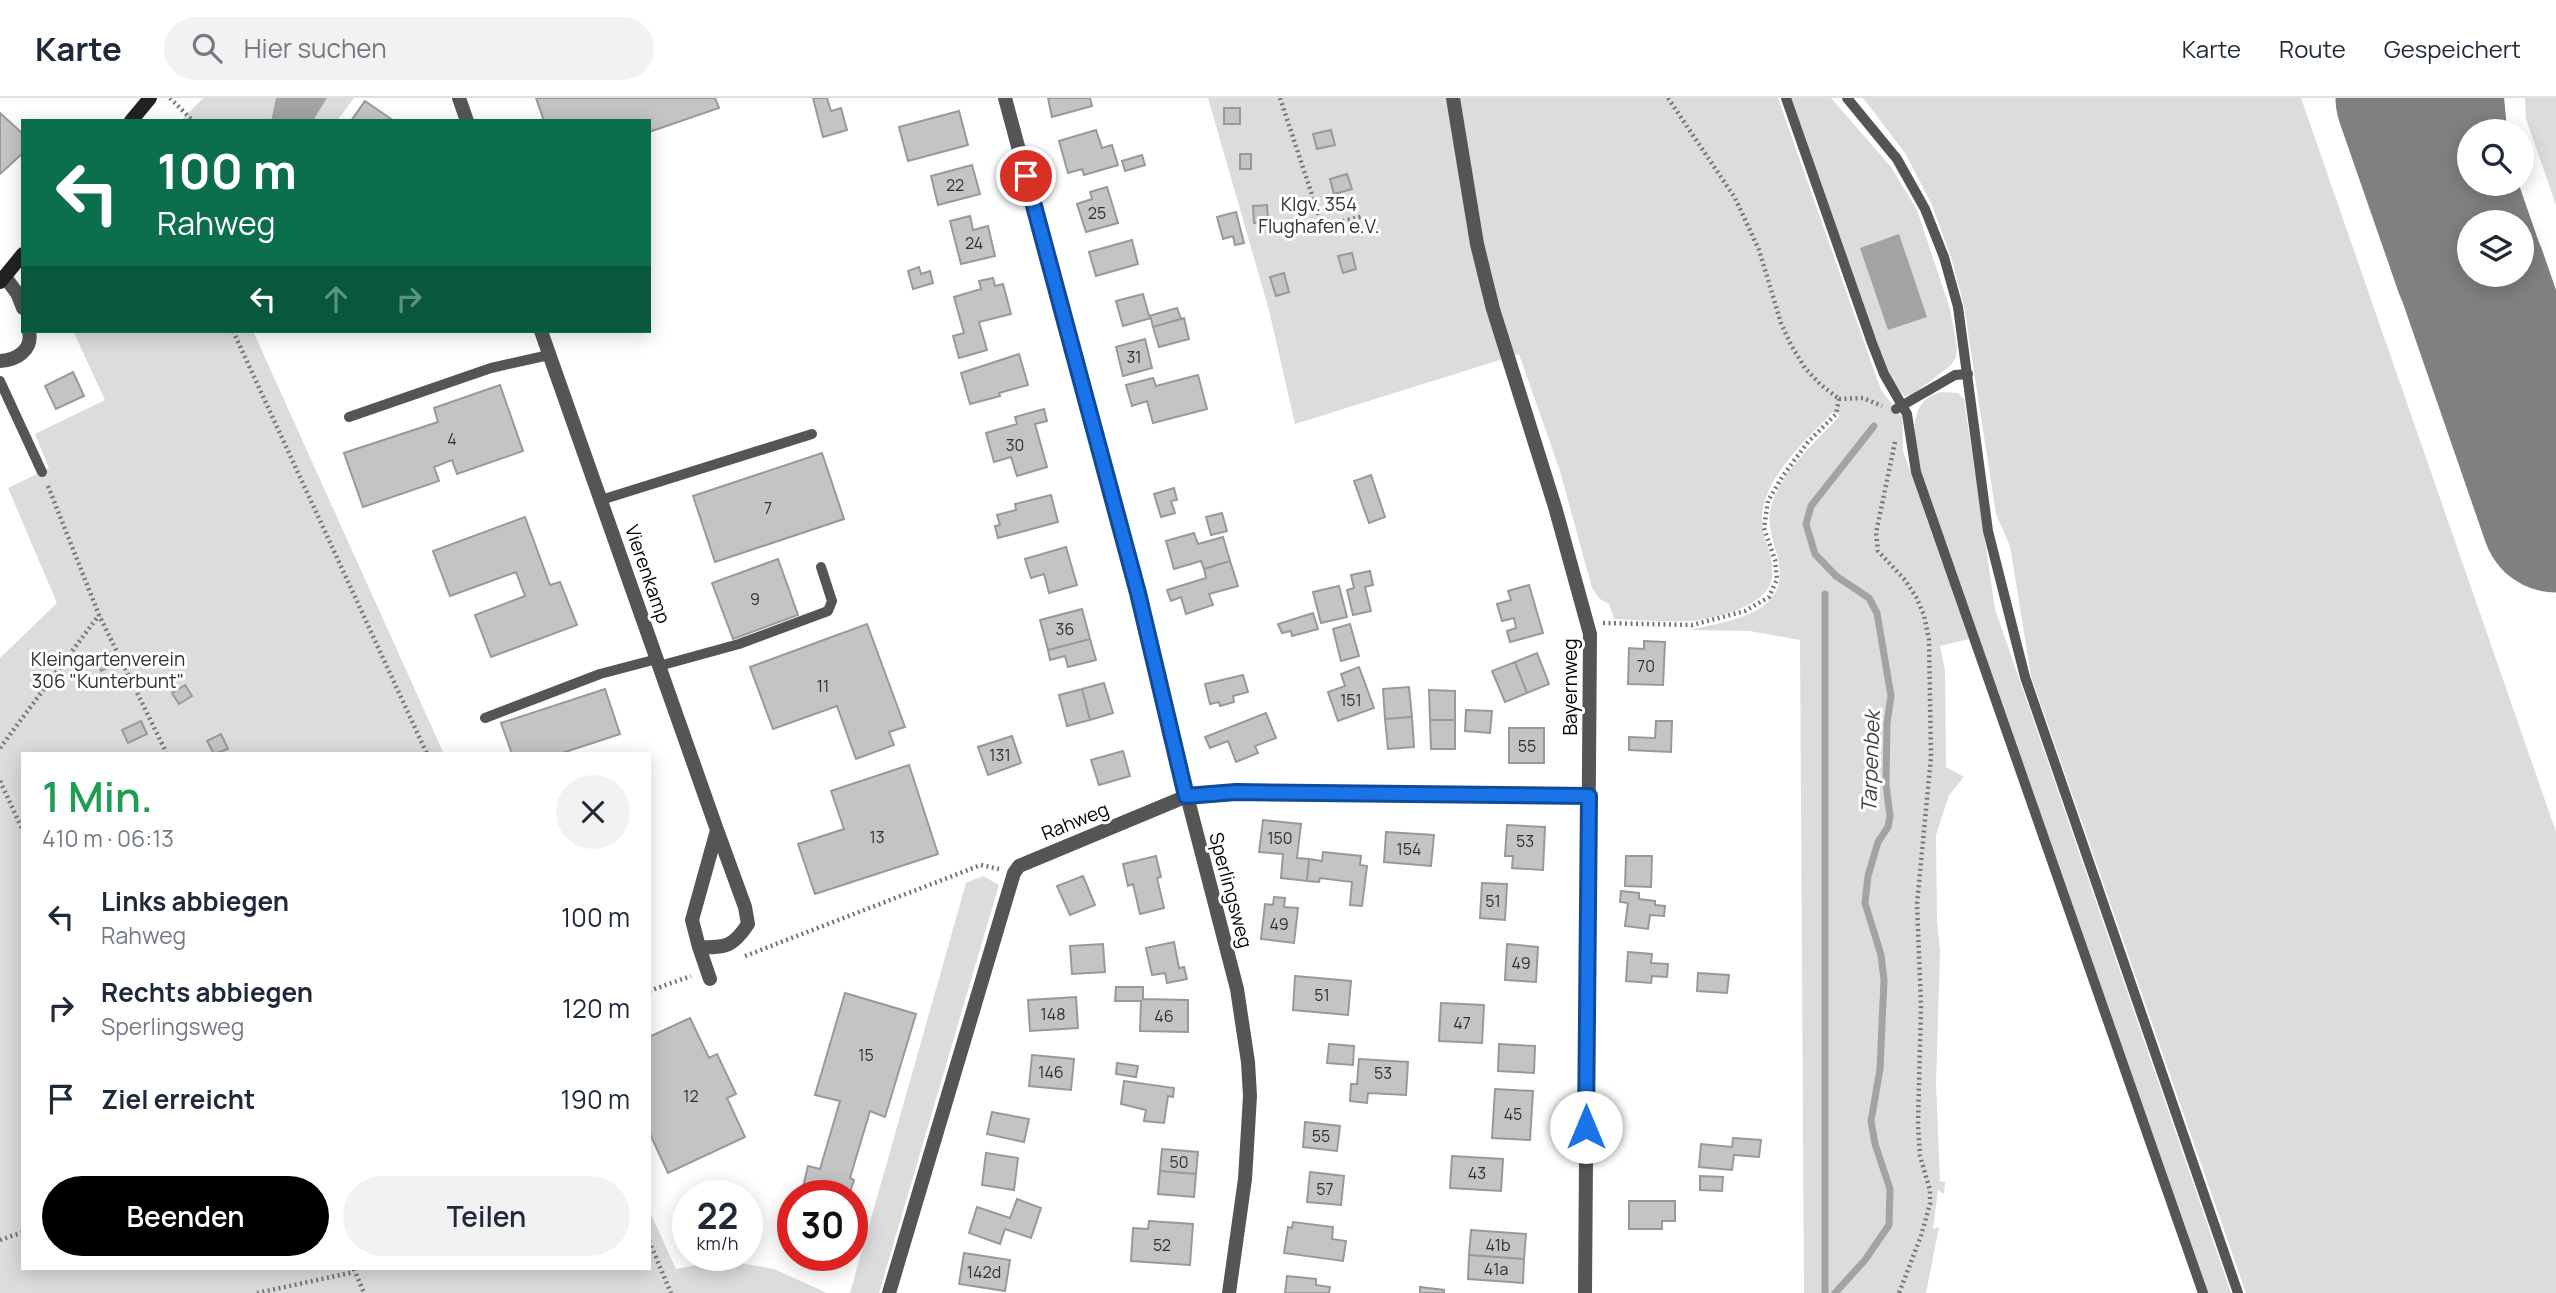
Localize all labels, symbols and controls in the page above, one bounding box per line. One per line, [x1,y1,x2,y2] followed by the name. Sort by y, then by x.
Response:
[164,17,654,80] search box
[35,26,122,71] text: Karte
[188,29,226,67] icon: search
[244,30,387,66] text: Hier suchen
[2182,32,2241,65] text: Karte
[2279,32,2346,65] text: Route
[2384,32,2521,65] text: Gespeichert
[2457,119,2534,287] map controls
[2457,119,2534,196] button: search
[157,137,297,204] text: 100 m
[996,146,1056,206] pin
[42,147,133,238] icon: left
[1007,157,1045,195] icon: arrive
[946,174,964,196] house number: 22
[1258,191,1380,239] park label: Klgv. 354 Flughafen e.V.
[157,201,276,245] text: Rahweg
[1088,202,1106,224] house number: 25
[2457,210,2534,287] button: layers
[965,232,983,254] house number: 24
[244,280,282,318] icon: left
[317,280,355,318] icon: ahead
[390,280,428,318] icon: right
[1126,346,1142,368] house number: 31
[447,428,457,450] house number: 4
[1006,434,1024,456] house number: 30
[764,497,772,519] house number: 7
[619,521,677,627] street label: Vierenkamp
[750,588,760,610] house number: 9
[1056,618,1074,640] house number: 36
[1557,638,1583,736] street label: Bayernweg
[31,646,185,694] park label: Kleingartenverein 306 "Kunterbunt"
[1637,655,1655,677] house number: 70
[817,675,829,697] house number: 11
[1340,689,1362,711] house number: 151
[1854,708,1886,814] water label: Tarpenbek
[1518,735,1536,757] house number: 55
[989,744,1011,766] house number: 131
[42,767,153,825] text: 1 Min.
[556,775,630,849] button: close
[1037,796,1113,846] street label: Rahweg
[42,822,174,854] text: 410 m · 06:13
[869,826,885,848] house number: 13
[1267,827,1293,849] house number: 150
[1203,829,1259,951] street label: Sperlingsweg
[1516,830,1534,852] house number: 53
[1397,838,1421,860] house number: 154
[101,883,289,919] text: Links abbiegen
[1485,890,1501,912] house number: 51
[42,898,80,936] icon: left
[561,899,630,935] text: 100 m
[1269,913,1289,935] house number: 49
[101,919,186,951] text: Rahweg
[1511,952,1531,974] house number: 49
[101,974,313,1010] text: Rechts abbiegen
[1314,984,1330,1006] house number: 51
[42,989,80,1027] icon: right
[562,990,630,1026] text: 120 m
[1041,1003,1065,1025] house number: 148
[1154,1005,1174,1027] house number: 46
[101,1010,244,1042] text: Sperlingsweg
[1453,1012,1471,1034] house number: 47
[858,1044,874,1066] house number: 15
[1038,1061,1064,1083] house number: 146
[1374,1062,1392,1084] house number: 53
[42,1080,80,1118] icon: arrive
[101,1081,255,1117] text: Ziel erreicht
[561,1081,630,1117] text: 190 m
[683,1085,699,1107] house number: 12
[1549,1090,1623,1164] position arrow
[1504,1103,1522,1125] house number: 45
[1312,1125,1330,1147] house number: 55
[1170,1151,1189,1173] house number: 50
[1468,1162,1486,1184] house number: 43
[42,1176,329,1256] button: Beenden
[343,1176,630,1256] button: Teilen
[1316,1178,1334,1200] house number: 57
[777,1180,868,1271] speed limit sign: 30
[697,1192,738,1240] text: 22
[697,1231,738,1255] text: km/h
[1153,1234,1171,1256] house number: 52
[1485,1234,1511,1256] house number: 41b
[1484,1258,1508,1280] house number: 41a
[967,1261,1001,1283] house number: 142d

